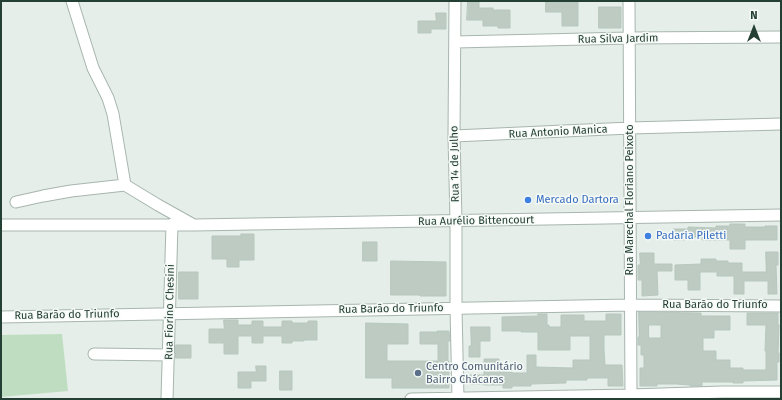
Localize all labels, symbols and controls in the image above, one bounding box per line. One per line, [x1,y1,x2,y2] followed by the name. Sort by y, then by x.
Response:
[734,8,774,48] north arrow
[750,9,758,22] text: N
[578,32,658,46] street label: Rua Silva Jardim
[508,123,608,141] street label: Rua Antonio Manica
[623,124,637,276] street label: Rua Marechal Floriano Peixoto
[448,125,462,203] street label: Rua 14 de Julho
[536,193,619,207] place label: Mercado Dartora
[523,195,533,205] marker: Mercado Dartora
[418,213,534,229] street label: Rua Aurélio Bittencourt
[656,229,726,243] place label: Padaria Piletti
[643,231,653,241] marker: Padaria Piletti
[163,264,177,360] street label: Rua Fiorino Chesini
[662,298,768,312] street label: Rua Barão do Triunfo
[338,301,444,317] street label: Rua Barão do Triunfo
[14,307,120,323] street label: Rua Barão do Triunfo
[426,360,523,386] place label: Centro Comunitário Bairro Chácaras
[413,368,423,378] marker: Centro Comunitário Bairro Chácaras

